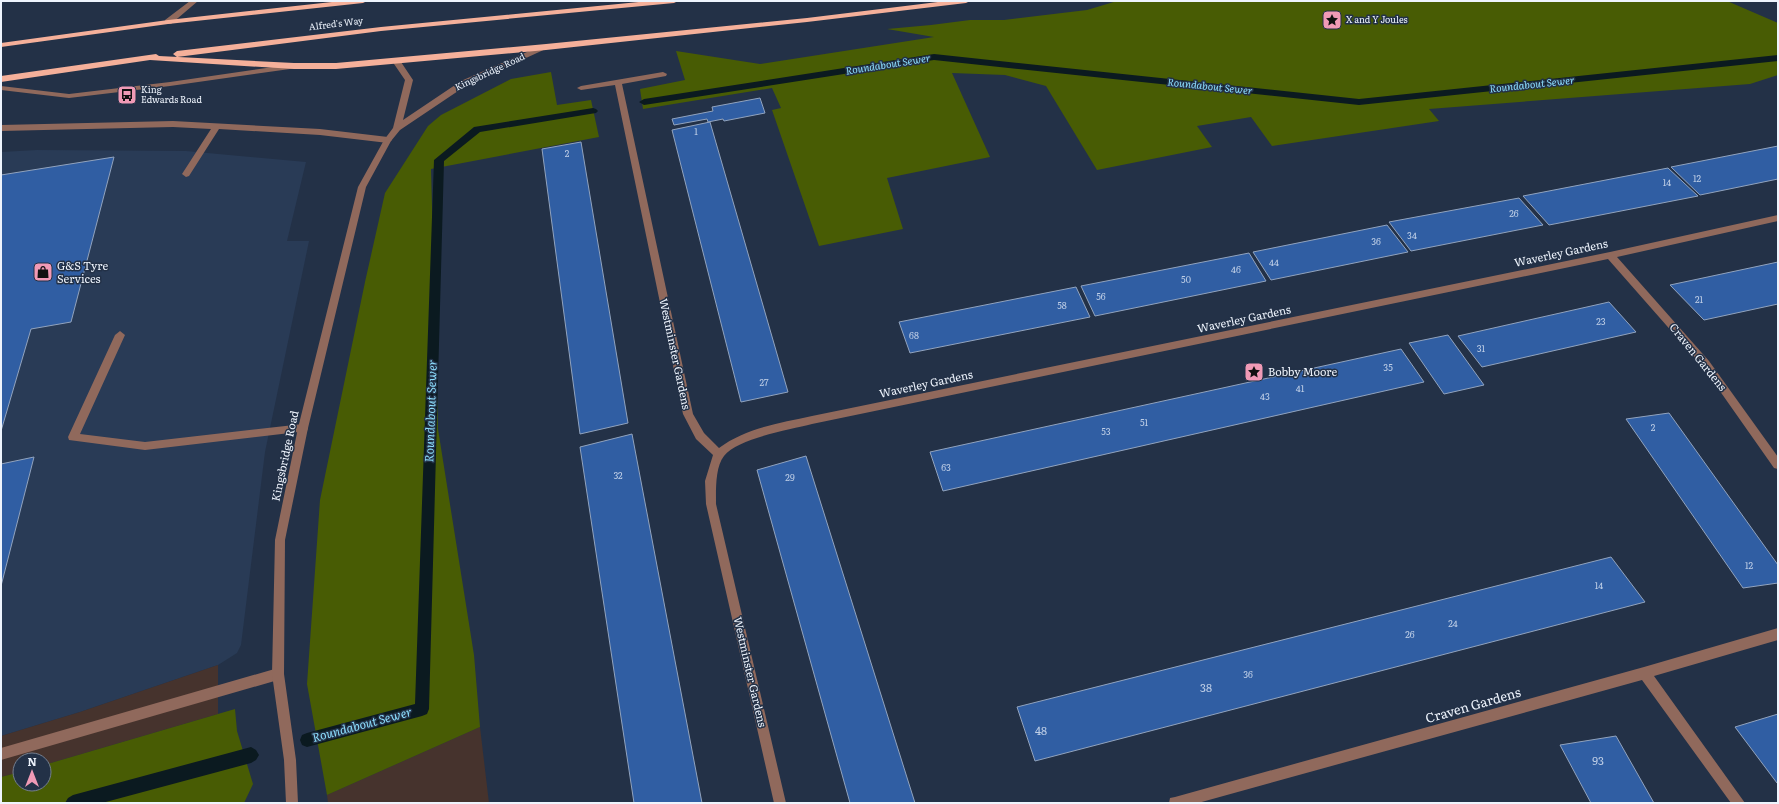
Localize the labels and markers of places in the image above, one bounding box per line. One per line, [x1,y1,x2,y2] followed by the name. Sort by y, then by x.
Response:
[1321,9,1343,31] place icon: X and Y Joules
[1346,12,1408,26] place label: X and Y Joules
[141,82,202,106] place label: King Edwards Road
[116,84,138,106] bus stop icon: King Edwards Road
[57,257,108,286] place label: G&S Tyre Services
[32,261,54,283] shop icon: G&S Tyre Services
[1243,361,1265,383] place icon: Bobby Moore
[1268,363,1337,379] place label: Bobby Moore

